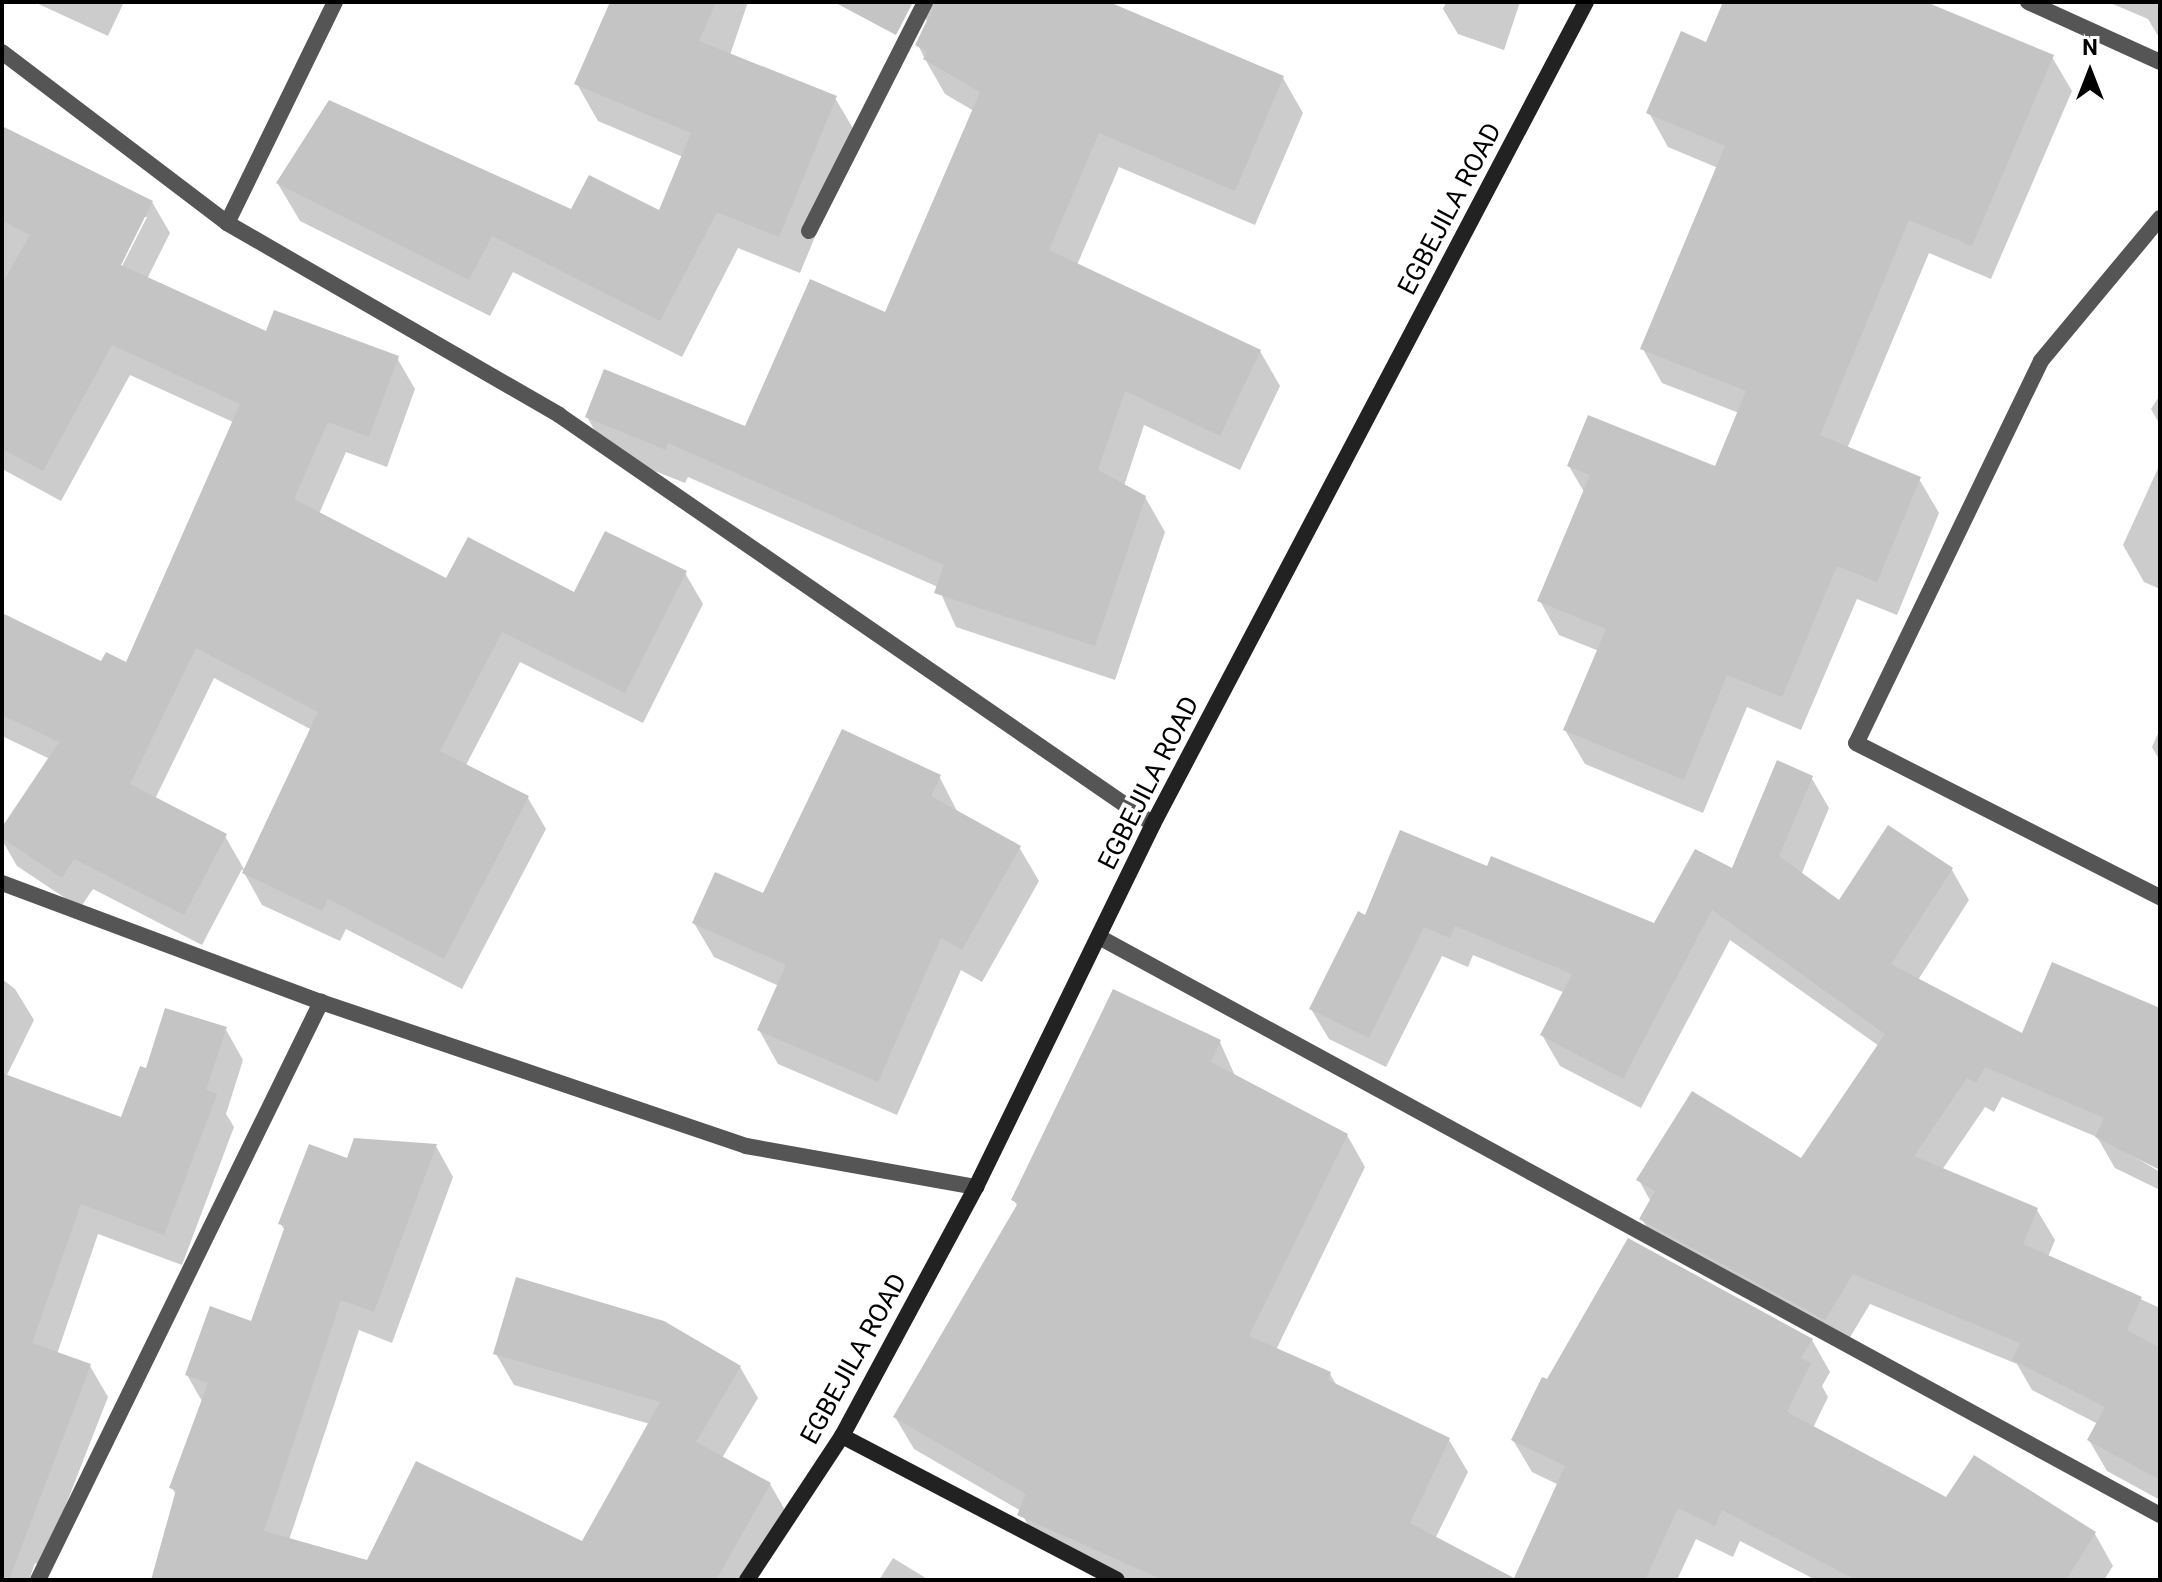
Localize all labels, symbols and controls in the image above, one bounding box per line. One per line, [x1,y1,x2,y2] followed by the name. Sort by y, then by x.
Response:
[2050,32,2130,112] north arrow
[2082,35,2098,60] text: N
[1392,118,1508,300] street label: EGBEJILA ROAD
[1092,691,1206,875] street label: EGBEJILA ROAD
[794,1268,914,1450] street label: EGBEJILA ROAD

